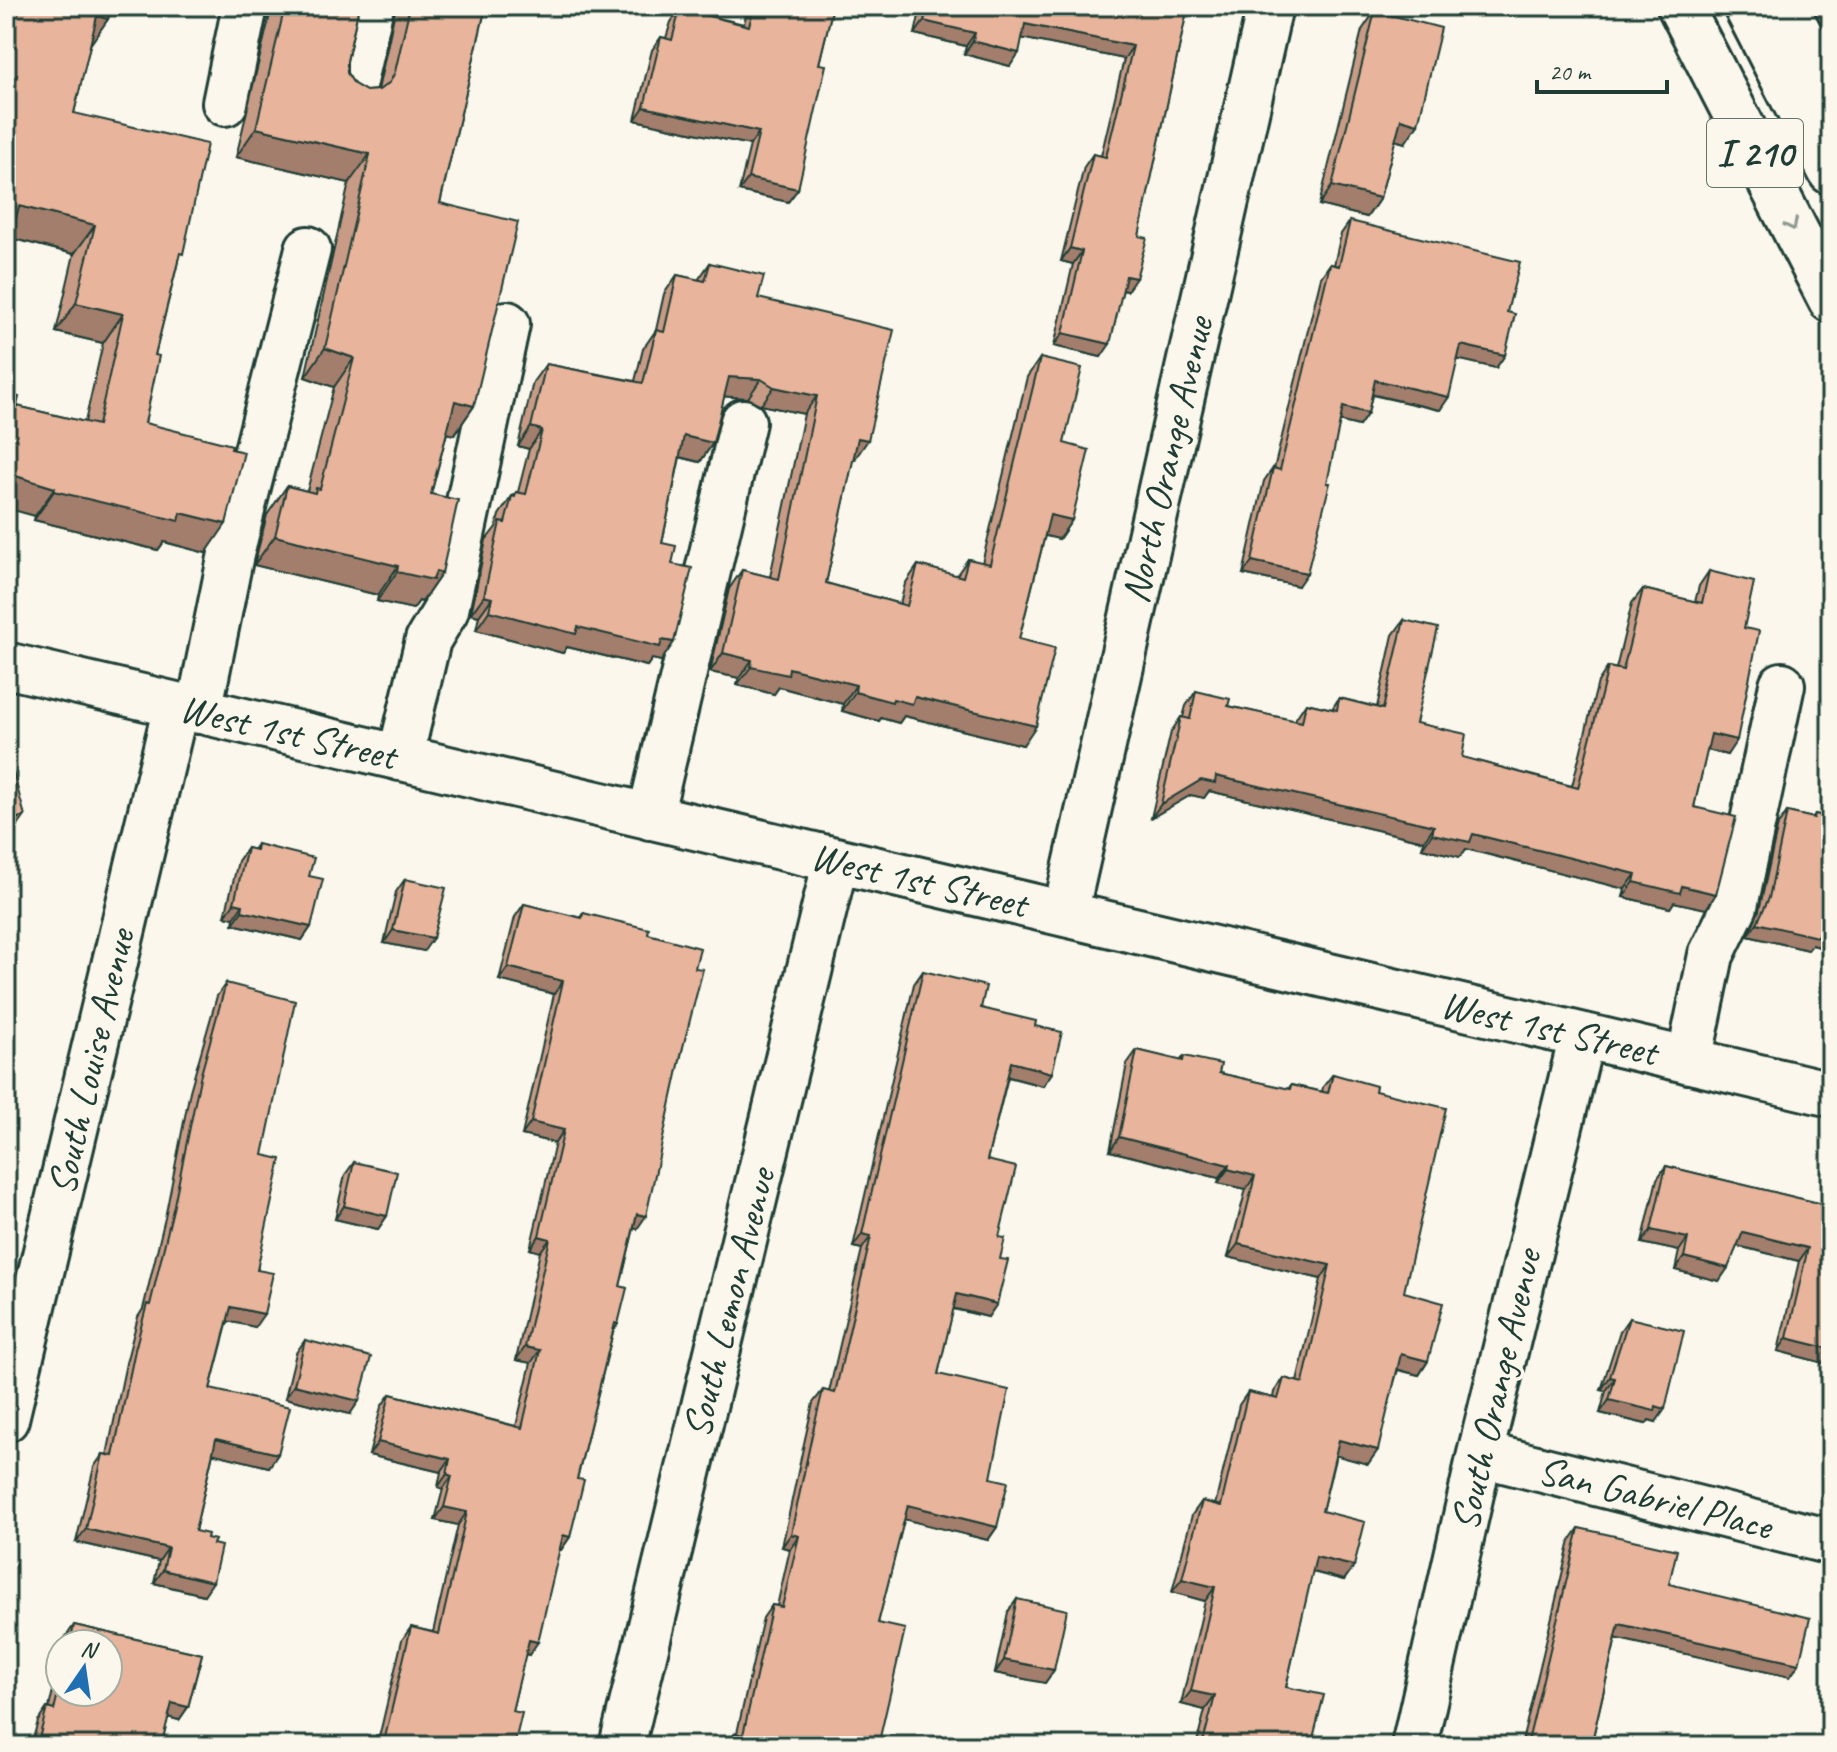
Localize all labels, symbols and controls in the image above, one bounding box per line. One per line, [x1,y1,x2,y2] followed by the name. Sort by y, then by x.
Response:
[1537,44,1667,94] scale bar
[1549,57,1592,87] text: 20 m
[1707,119,1803,187] road number: I 210
[1783,216,1798,231] one-way arrow
[1110,309,1225,608] street label: North Orange Avenue
[175,683,404,782] street label: West 1st Street
[806,831,1035,930] street label: West 1st Street
[36,922,146,1200] street label: South Louise Avenue
[1436,979,1665,1078] street label: West 1st Street
[671,1160,787,1443] street label: South Lemon Avenue
[1439,1242,1553,1535] street label: South Orange Avenue
[1533,1445,1780,1552] street label: San Gabriel Place
[44,1628,124,1708] north arrow
[78,1634,101,1665] text: N

